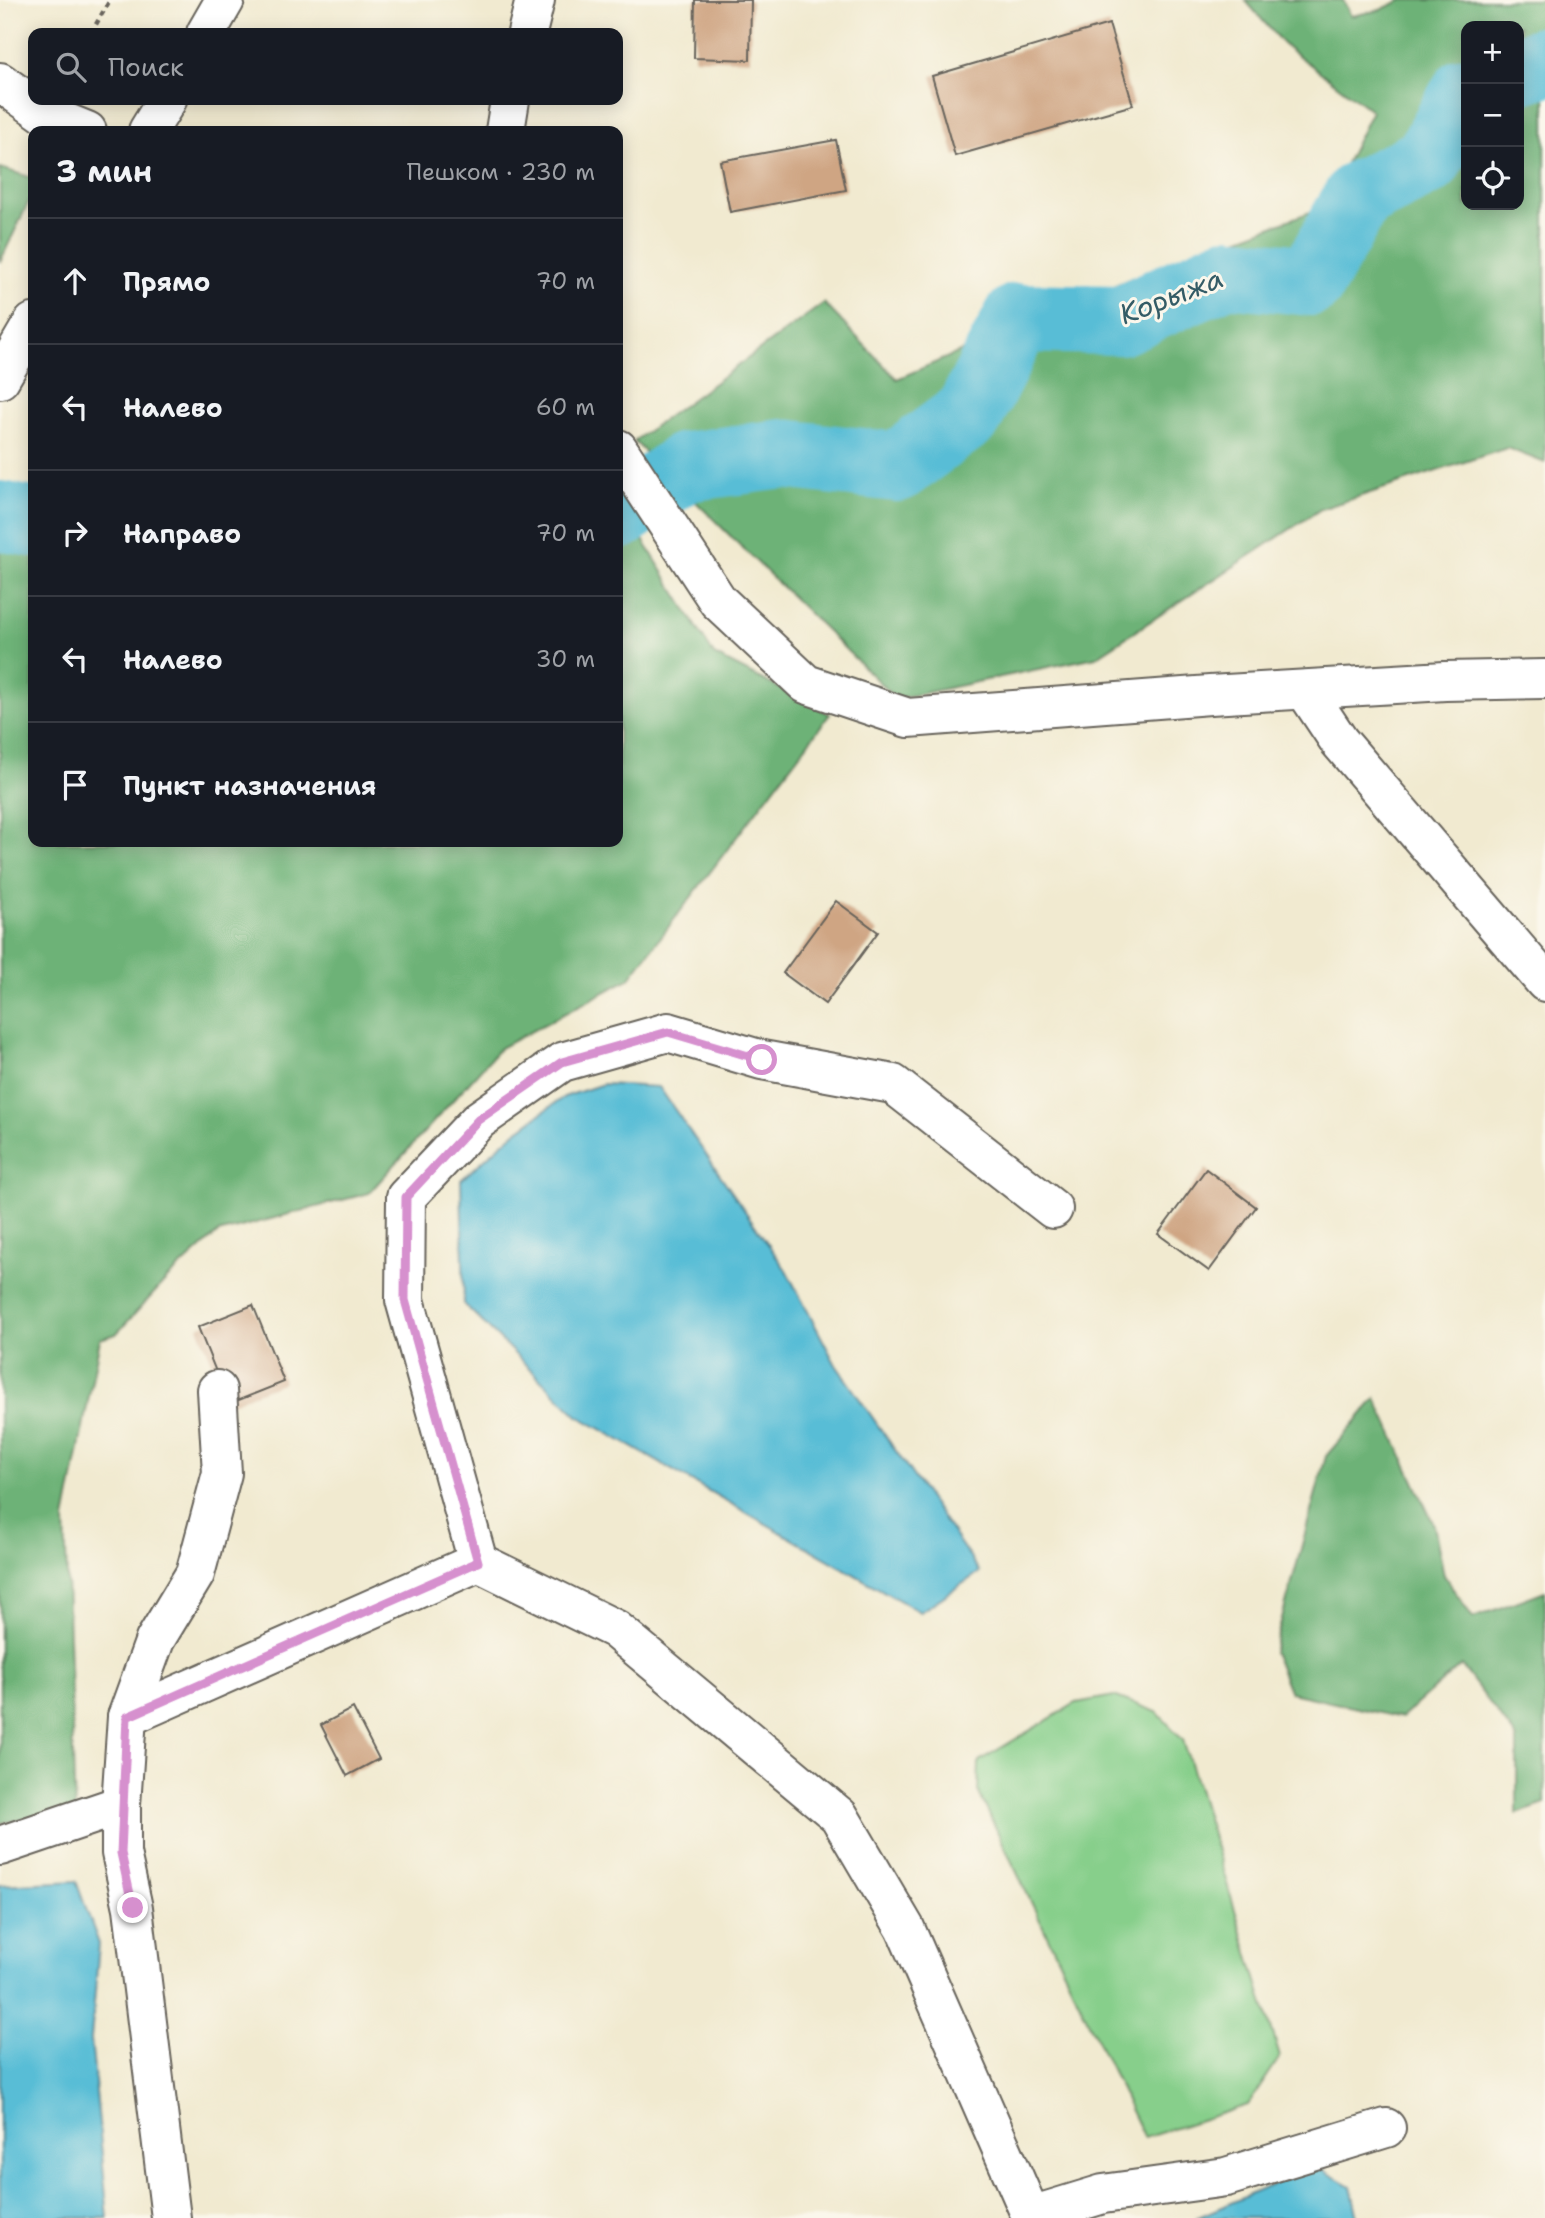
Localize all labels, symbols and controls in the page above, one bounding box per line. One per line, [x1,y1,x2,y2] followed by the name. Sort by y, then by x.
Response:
[1461,21,1524,210] map controls
[1461,21,1524,84] button: +
[28,28,623,105] search box
[52,48,90,86] icon: search
[108,49,184,84] text: Поиск
[1461,84,1524,147] button: −
[1461,147,1524,210] button: locate
[56,151,152,192] text: 3 мин
[407,157,595,187] text: Пешком · 230 m
[1113,259,1229,333] water label: Корыжа
[56,262,94,300] icon: ahead
[123,264,211,299] text: Прямо
[536,266,595,296] text: 70 m
[56,388,94,426] icon: left
[123,390,223,425] text: Налево
[536,392,595,422] text: 60 m
[56,514,94,552] icon: right
[123,516,241,551] text: Направо
[536,518,595,548] text: 70 m
[56,640,94,678] icon: left
[123,642,223,677] text: Налево
[536,644,595,674] text: 30 m
[56,766,94,804] icon: arrive
[123,768,376,803] text: Пункт назначения
[746,1044,777,1075] route start
[117,1892,148,1923] route end

